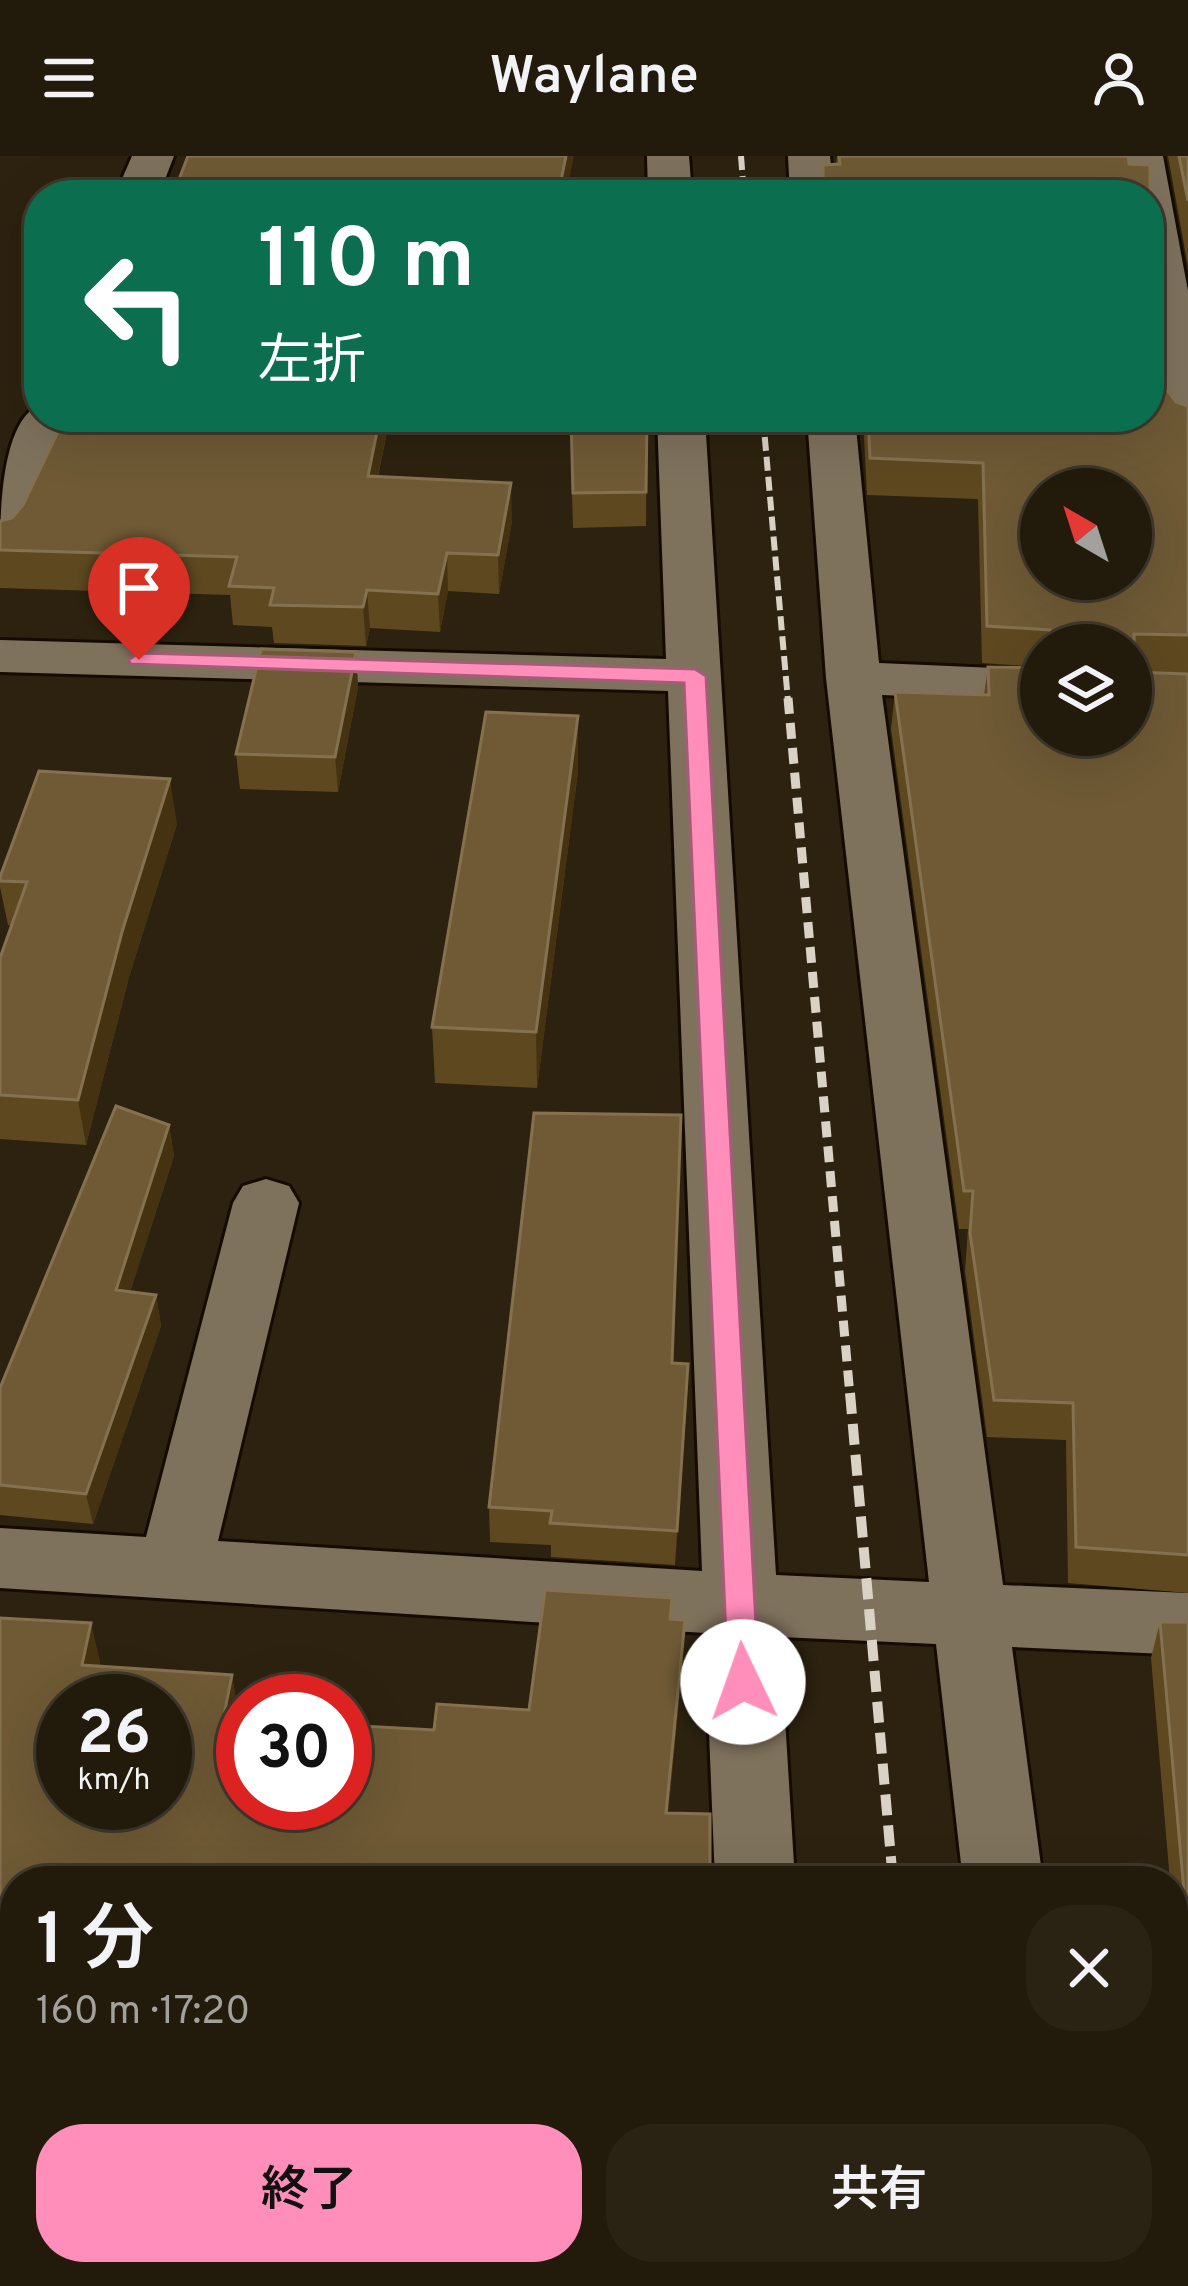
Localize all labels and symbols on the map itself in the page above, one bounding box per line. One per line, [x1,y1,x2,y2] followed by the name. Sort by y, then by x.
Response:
[1020,468,1152,600] north arrow
[88,537,190,660] pin
[680,1619,806,1745] position arrow
[216,1674,372,1830] speed limit sign: 30

